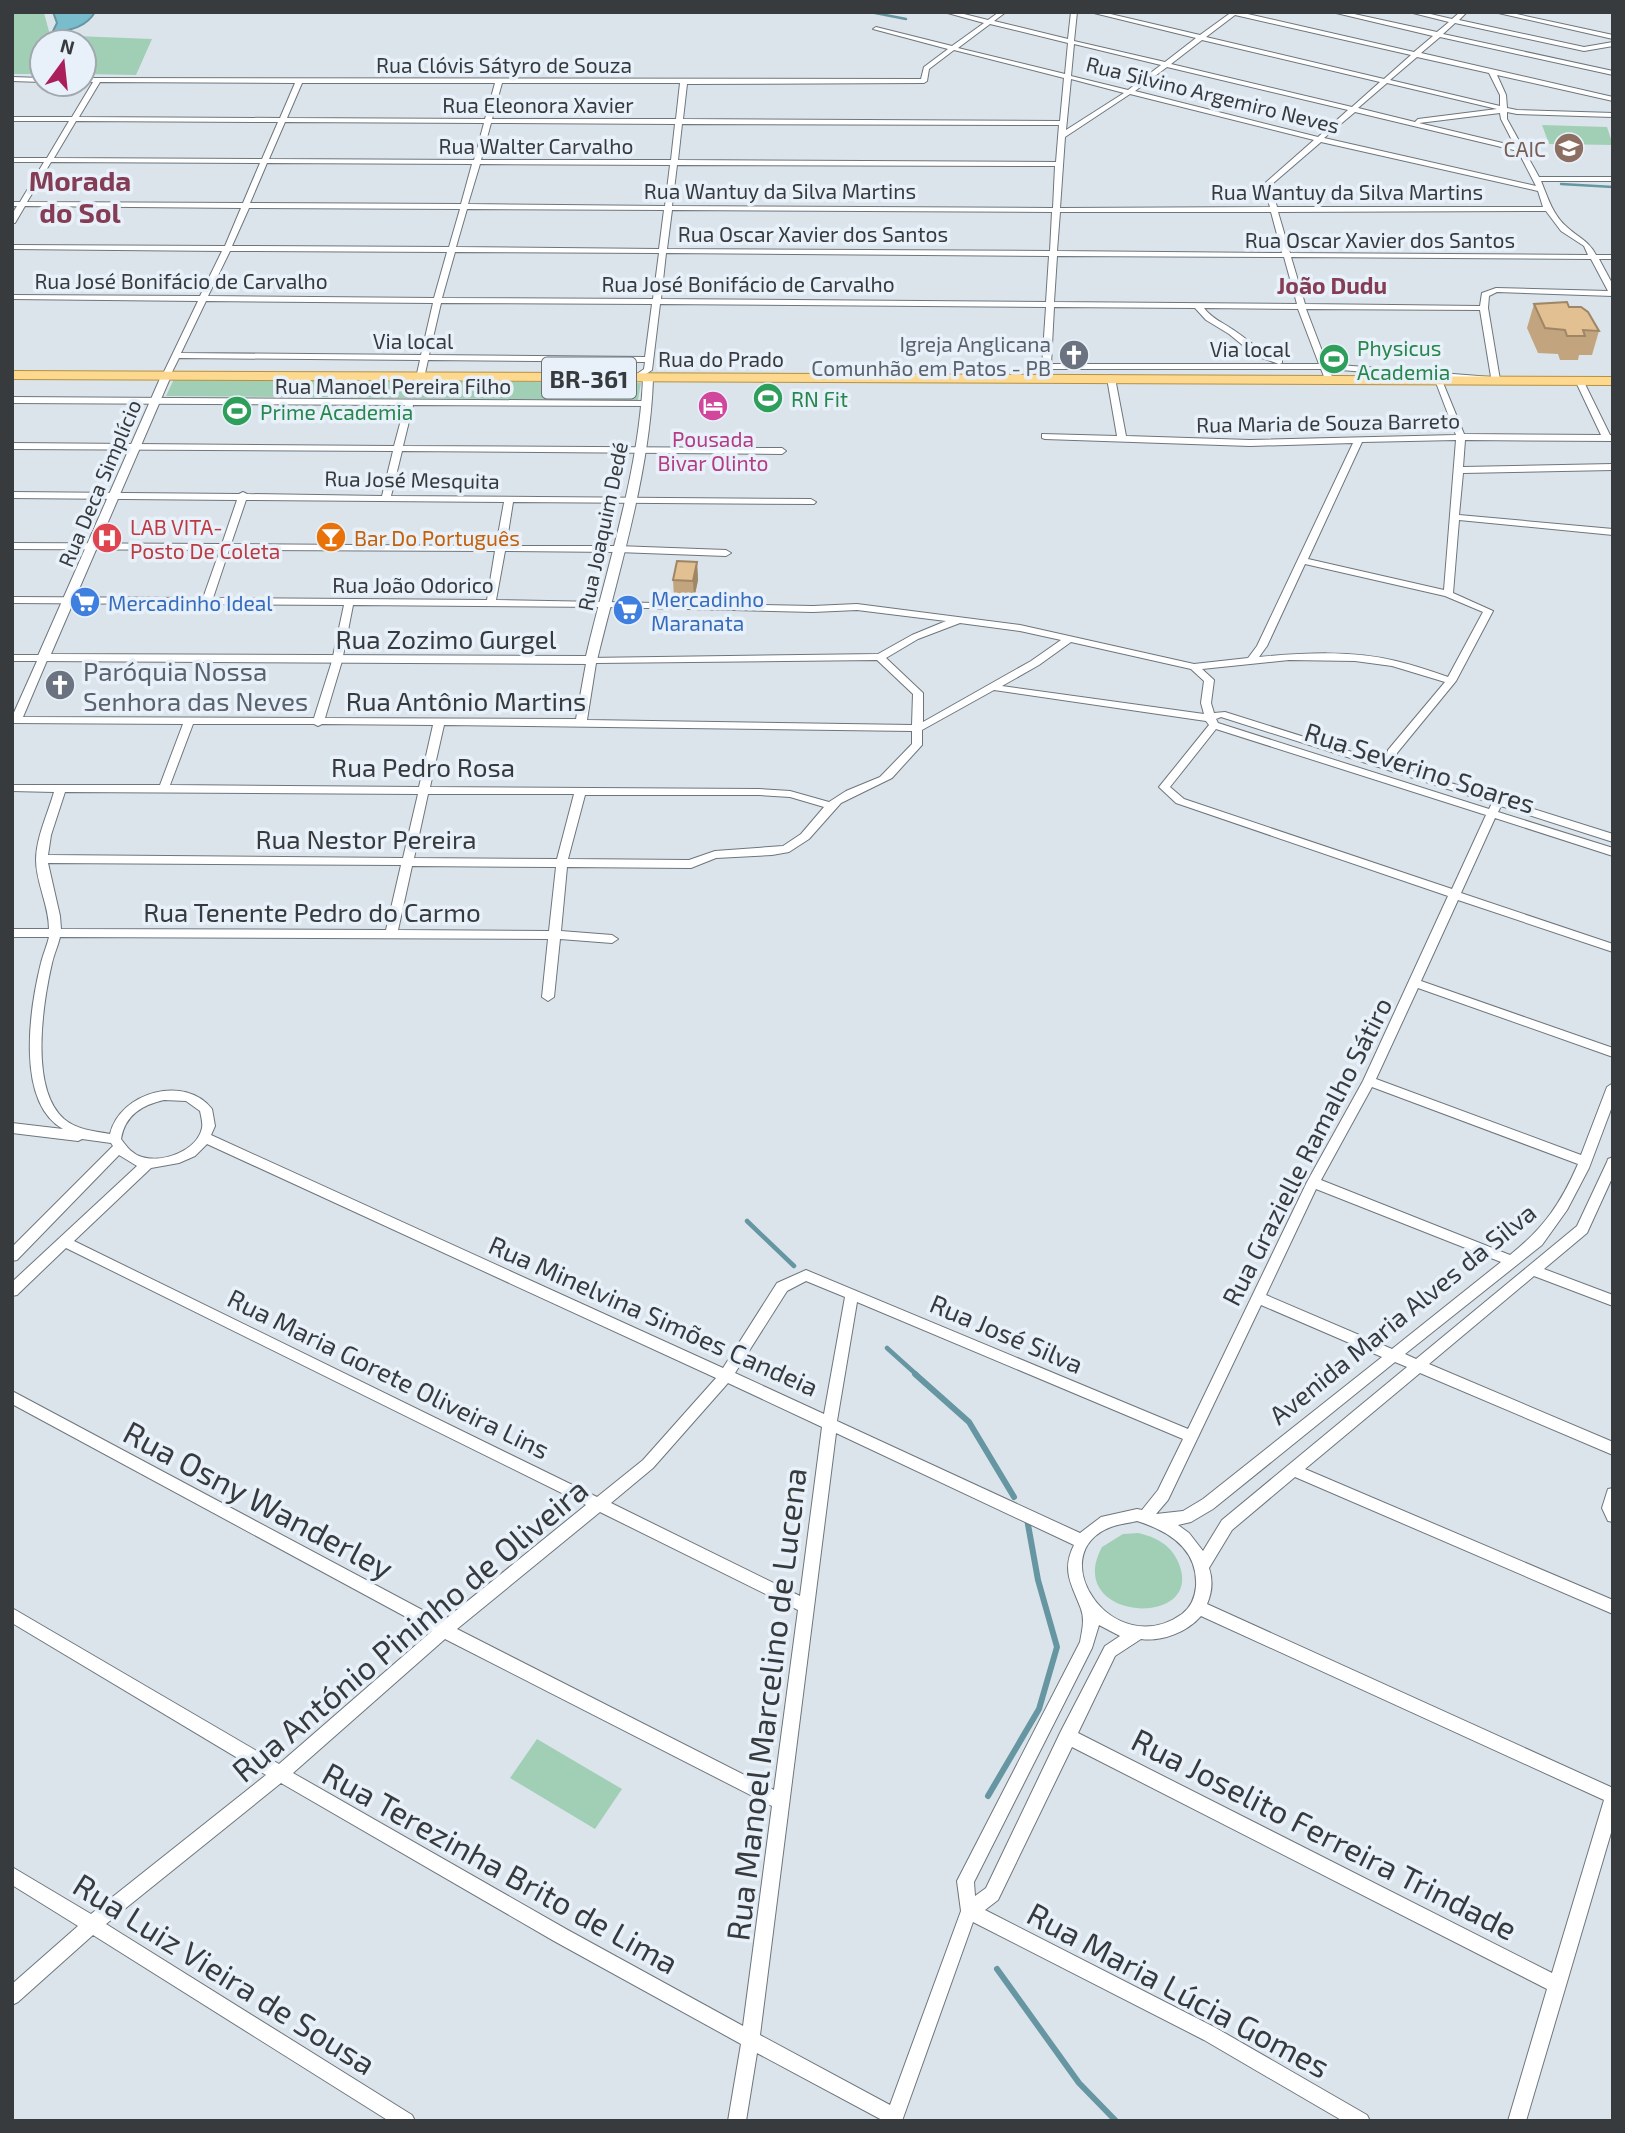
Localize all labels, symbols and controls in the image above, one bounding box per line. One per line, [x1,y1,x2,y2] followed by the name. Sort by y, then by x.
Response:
[28,28,98,98] north arrow
[58,33,77,59] text: N
[1084,50,1342,138] street label: Rua Silvino Argemiro Neves
[376,52,632,77] street label: Rua Clóvis Sátyro de Souza
[442,92,634,117] street label: Rua Eleonora Xavier
[1552,131,1586,165] school or university icon: CAIC
[439,133,633,158] street label: Rua Walter Carvalho
[1503,136,1546,161] place label: CAIC
[29,163,131,229] district label: Morada do Sol
[644,178,916,203] street label: Rua Wantuy da Silva Martins
[1211,179,1483,204] street label: Rua Wantuy da Silva Martins
[678,221,948,246] street label: Rua Oscar Xavier dos Santos
[1245,227,1515,252] street label: Rua Oscar Xavier dos Santos
[34,268,328,293] street label: Rua José Bonifácio de Carvalho
[601,271,895,296] street label: Rua José Bonifácio de Carvalho
[1277,271,1387,299] district label: João Dudu
[373,328,454,353] street label: Via local
[811,331,1051,380] place label: Igreja Anglicana Comunhão em Patos - PB
[1357,335,1450,384] place label: Physicus Academia
[1210,336,1291,361] street label: Via local
[1057,338,1091,372] church icon: Igreja Anglicana Comunhão em Patos - PB
[1317,342,1351,376] sports icon: Physicus Academia
[658,346,784,371] street label: Rua do Prado
[542,358,636,398] road number: BR-361
[275,373,511,398] street label: Rua Manoel Pereira Filho
[751,381,785,415] sports icon: RN Fit
[791,386,848,411] place label: RN Fit
[696,389,730,423] hotel icon: Pousada Bivar Olinto
[220,394,254,428] sports icon: Prime Academia
[52,396,146,570] street label: Rua Deca Simplício
[260,399,413,424] place label: Prime Academia
[1196,407,1460,437] street label: Rua Maria de Souza Barreto
[657,426,769,475] place label: Pousada Bivar Olinto
[572,439,632,613] street label: Rua Joaquim Dedé
[324,465,500,493] street label: Rua José Mesquita
[130,514,280,563] place label: LAB VITA- Posto De Coleta
[314,520,348,554] bar icon: Bar Do Português
[90,521,124,555] hospital icon: LAB VITA- Posto De Coleta
[354,525,520,550] place label: Bar Do Português
[332,572,494,597] street label: Rua João Odorico
[68,585,102,619] supermarket icon: Mercadinho Ideal
[651,586,764,635] place label: Mercadinho Maranata
[108,590,273,615] place label: Mercadinho Ideal
[611,593,645,627] supermarket icon: Mercadinho Maranata
[335,623,557,654] street label: Rua Zozimo Gurgel
[83,655,308,716] place label: Paróquia Nossa Senhora das Neves
[43,668,77,702] church icon: Paróquia Nossa Senhora das Neves
[346,685,586,716] street label: Rua Antônio Martins
[1301,715,1539,819] street label: Rua Severino Soares
[331,751,515,782] street label: Rua Pedro Rosa
[255,823,477,854] street label: Rua Nestor Pereira
[143,896,481,927] street label: Rua Tenente Pedro do Carmo
[1215,992,1397,1310] street label: Rua Grazielle Ramalho Sátiro
[1262,1196,1542,1430] street label: Avenida Maria Alves da Silva
[485,1228,823,1402] street label: Rua Minelvina Simões Candeia
[223,1281,555,1465] street label: Rua Maria Gorete Oliveira Lins
[926,1287,1088,1379] street label: Rua José Silva
[118,1412,400,1586] street label: Rua Osny Wanderley
[717,1465,813,1943] street label: Rua Manoel Marcelino de Lucena
[224,1469,594,1789] street label: Rua António Pininho de Oliveira
[1126,1719,1524,1947] street label: Rua Joselito Ferreira Trindade
[317,1753,685,1981] street label: Rua Terezinha Brito de Lima
[67,1864,383,2082] street label: Rua Luiz Vieira de Sousa
[1022,1893,1336,2085] street label: Rua Maria Lúcia Gomes

